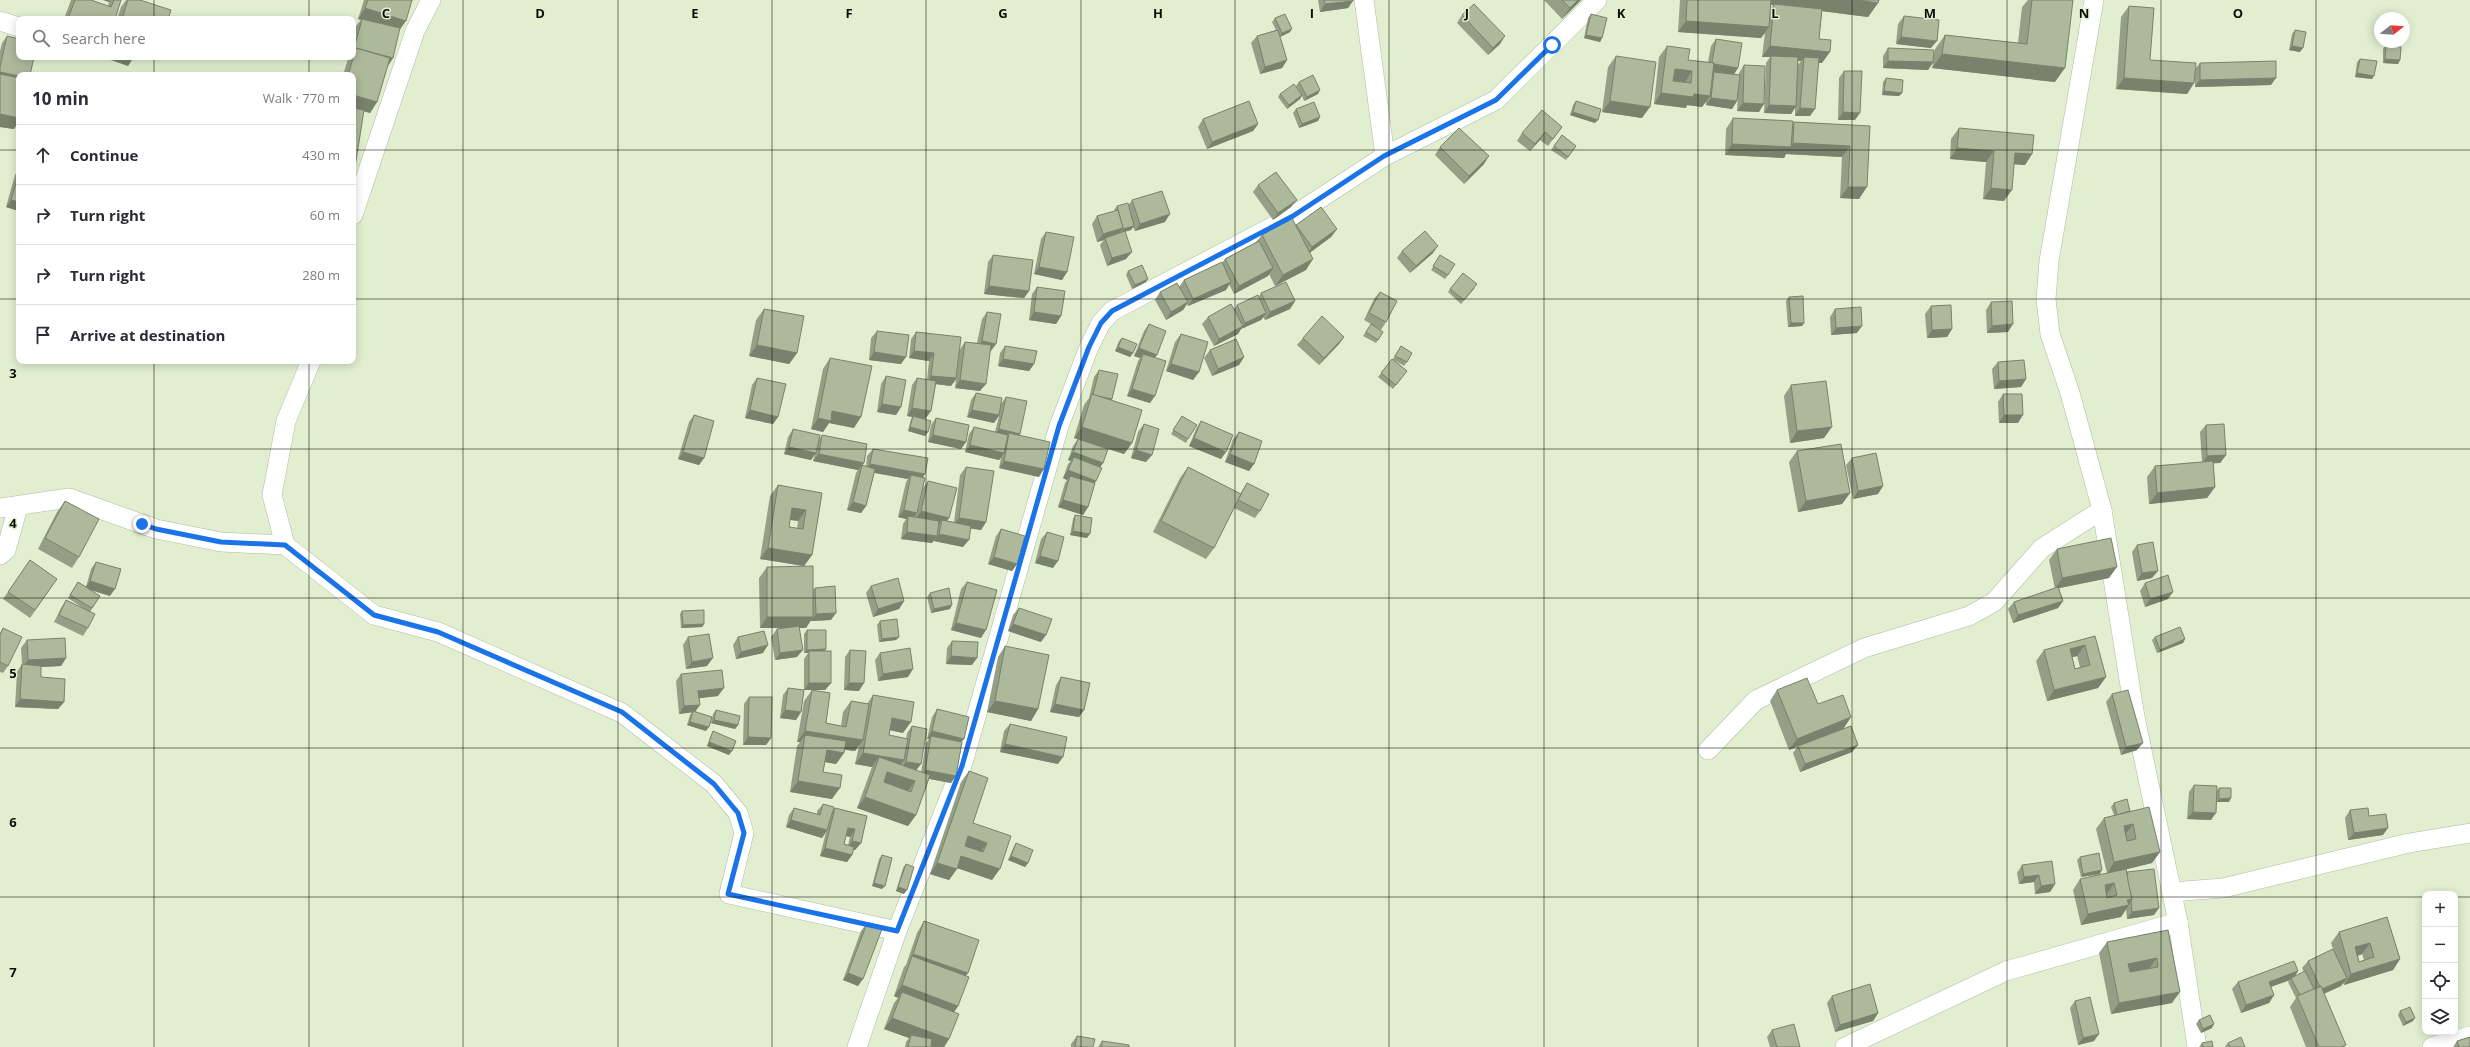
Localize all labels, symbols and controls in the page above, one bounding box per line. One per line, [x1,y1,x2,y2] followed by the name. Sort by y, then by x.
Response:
[382,4,390,22] text: C
[535,4,545,22] text: D
[691,4,699,22] text: E
[845,4,853,22] text: F
[998,4,1008,22] text: G
[1153,4,1163,22] text: H
[1310,4,1314,22] text: I
[1464,4,1469,22] text: J
[1617,4,1626,22] text: K
[1771,4,1779,22] text: L
[1924,4,1936,22] text: M
[2079,4,2089,22] text: N
[2233,4,2243,22] text: O
[2374,12,2410,48] north arrow
[16,16,356,60] search box
[30,27,52,49] icon: search
[62,28,146,48] text: Search here
[1543,36,1561,54] route start
[32,87,89,110] text: 10 min
[263,89,340,107] text: Walk · 770 m
[32,144,54,166] icon: ahead
[70,145,138,165] text: Continue
[302,146,340,164] text: 430 m
[32,204,54,226] icon: right
[70,205,145,225] text: Turn right
[310,206,340,224] text: 60 m
[32,264,54,286] icon: right
[70,265,145,285] text: Turn right
[302,266,340,284] text: 280 m
[32,324,54,346] icon: arrive
[70,325,225,345] text: Arrive at destination
[9,364,17,382] text: 3
[9,514,17,532] text: 4
[133,515,151,533] route end
[9,664,17,682] text: 5
[9,813,17,831] text: 6
[2422,891,2458,1035] map controls
[2422,891,2458,927] button: +
[2422,927,2458,963] button: −
[9,963,17,981] text: 7
[2422,963,2458,999] button: locate
[2422,999,2458,1035] button: layers

